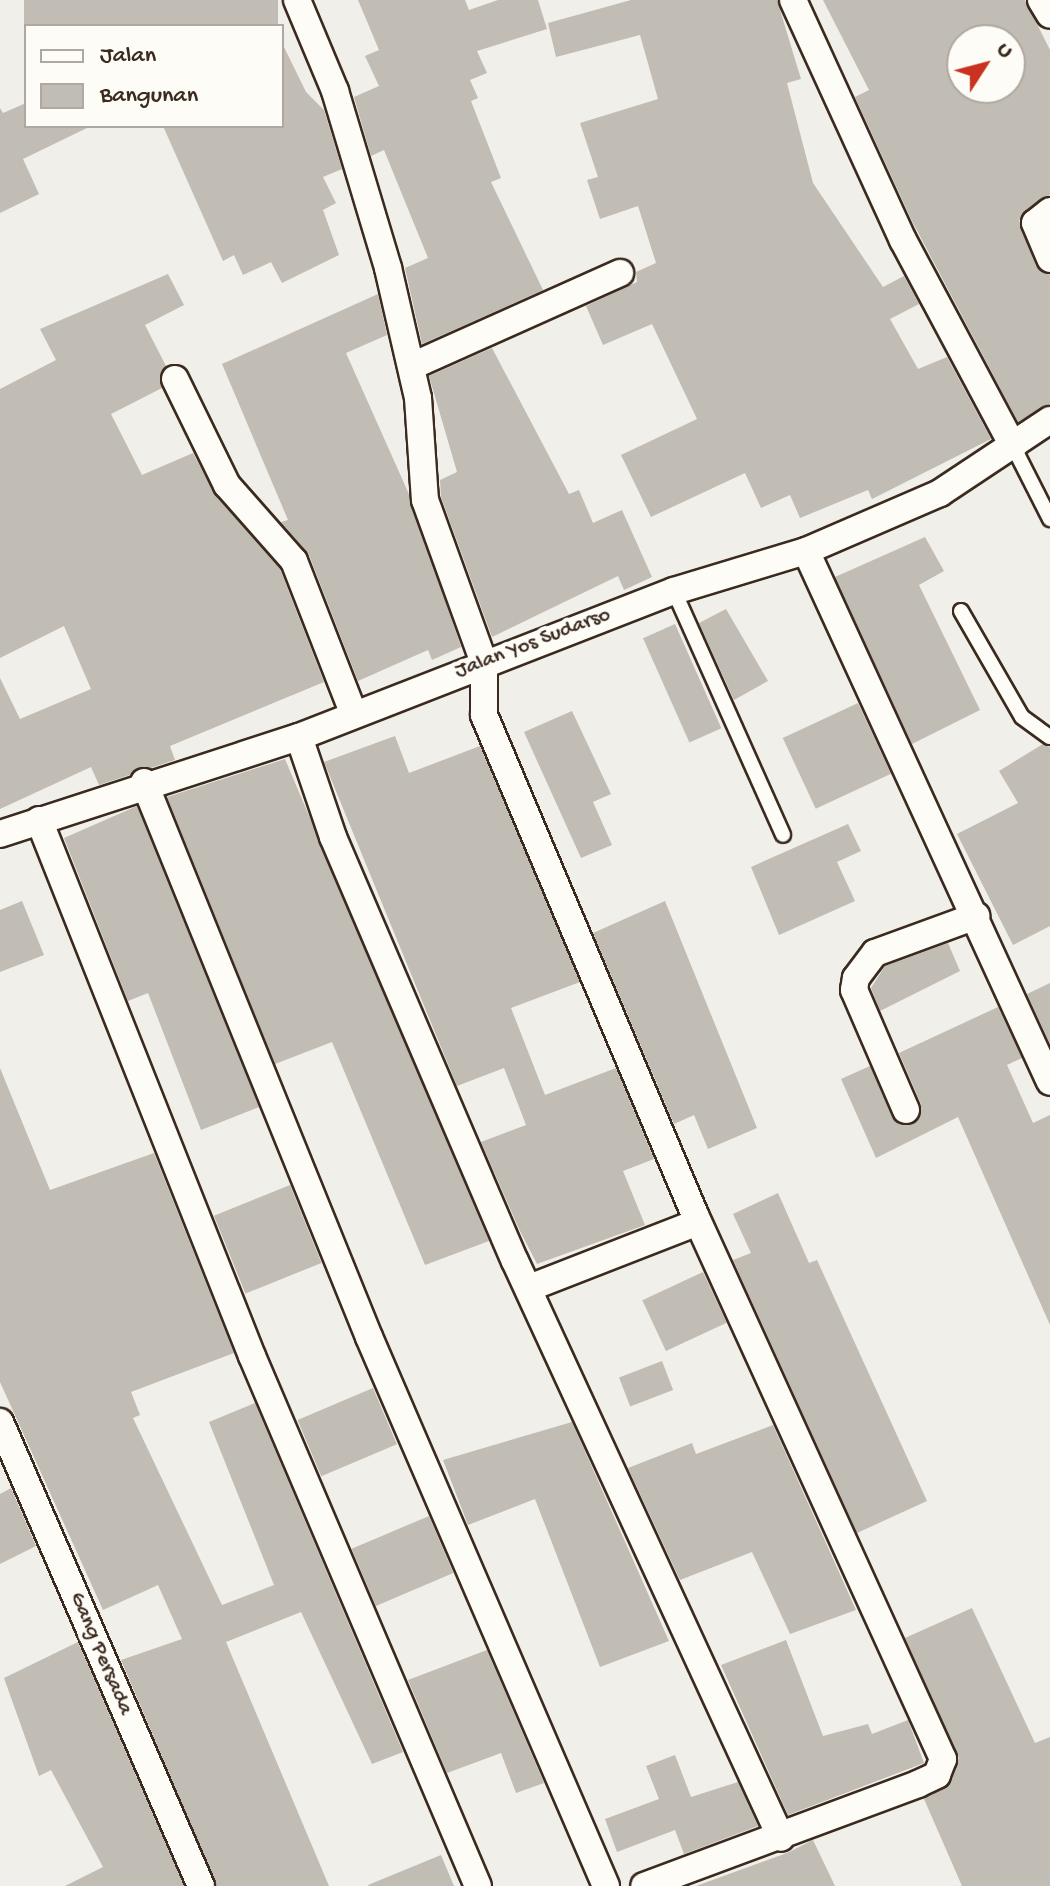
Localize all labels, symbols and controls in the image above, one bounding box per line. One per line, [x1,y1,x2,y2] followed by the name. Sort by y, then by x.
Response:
[24,24,284,128] legend
[946,24,1026,104] north arrow
[990,38,1018,64] text: U
[100,42,156,71] text: Jalan
[100,82,198,111] text: Bangunan
[451,602,615,686] street label: Jalan Yos Sudarso
[62,1589,138,1719] street label: Gang Persada

